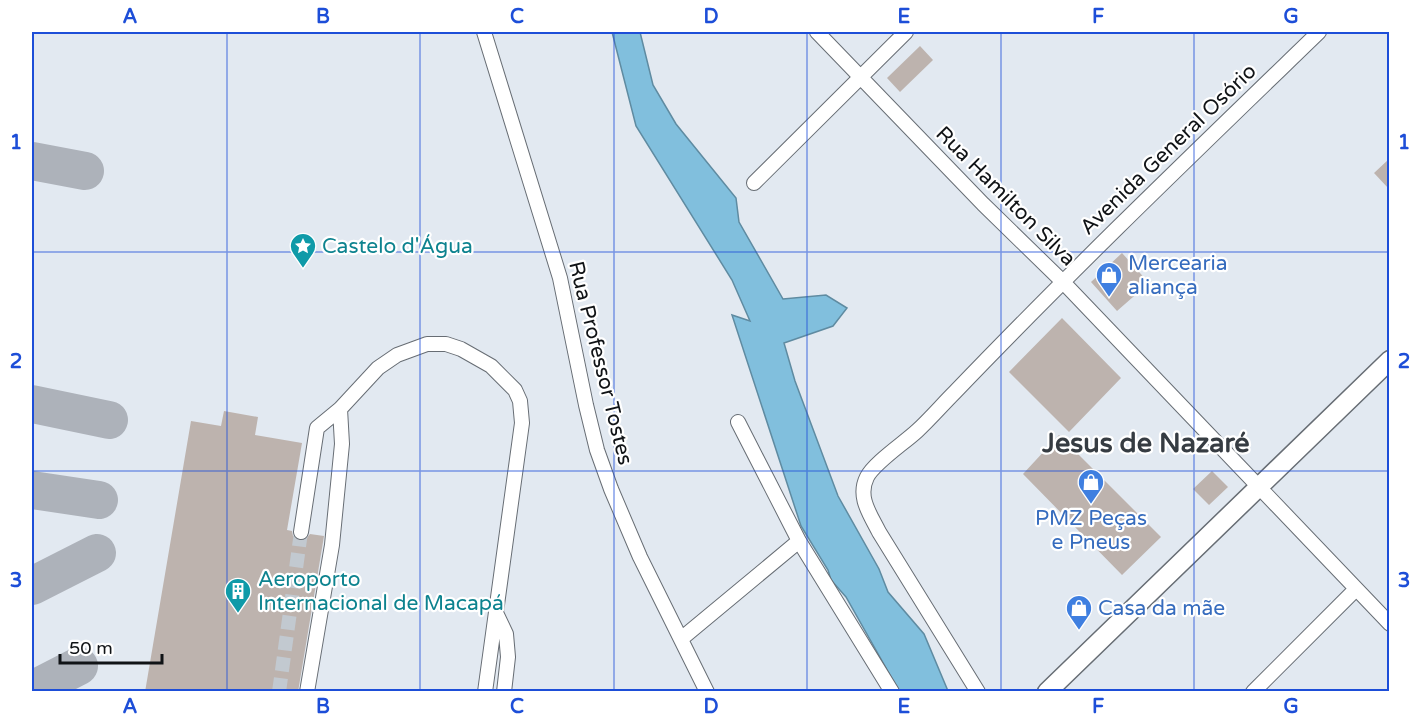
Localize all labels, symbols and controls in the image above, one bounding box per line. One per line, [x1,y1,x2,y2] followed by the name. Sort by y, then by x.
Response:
[123,5,138,29] text: A
[316,5,330,29] text: B
[510,5,524,29] text: C
[703,5,719,29] text: D
[898,5,911,29] text: E
[1092,5,1104,29] text: F
[1283,5,1299,29] text: G
[1075,59,1262,240] street label: Avenida General Osório
[931,121,1081,271] street label: Rua Hamilton Silva
[10,131,22,155] text: 1
[1398,131,1410,155] text: 1
[288,231,318,269] place icon: Castelo d'Água
[322,234,473,259] place label: Castelo d'Água
[1128,251,1227,300] place label: Mercearia aliança
[563,259,638,468] street label: Rua Professor Tostes
[1094,260,1124,298] shop icon: Mercearia aliança
[10,350,22,374] text: 2
[1398,350,1410,374] text: 2
[1041,427,1250,460] district label: Jesus de Nazaré
[1076,467,1106,505] shop icon: PMZ Peças e Pneus
[1035,506,1147,555] place label: PMZ Peças e Pneus
[258,567,504,616] place label: Aeroporto Internacional de Macapá
[10,569,22,593] text: 3
[1398,569,1410,593] text: 3
[223,576,253,614] building icon: Aeroporto Internacional de Macapá
[1064,593,1094,631] shop icon: Casa da mãe
[1098,596,1225,621] place label: Casa da mãe
[60,627,162,665] scale bar
[69,637,113,659] text: 50 m
[123,695,138,719] text: A
[316,695,330,719] text: B
[510,695,524,719] text: C
[703,695,719,719] text: D
[898,695,911,719] text: E
[1092,695,1104,719] text: F
[1283,695,1299,719] text: G

